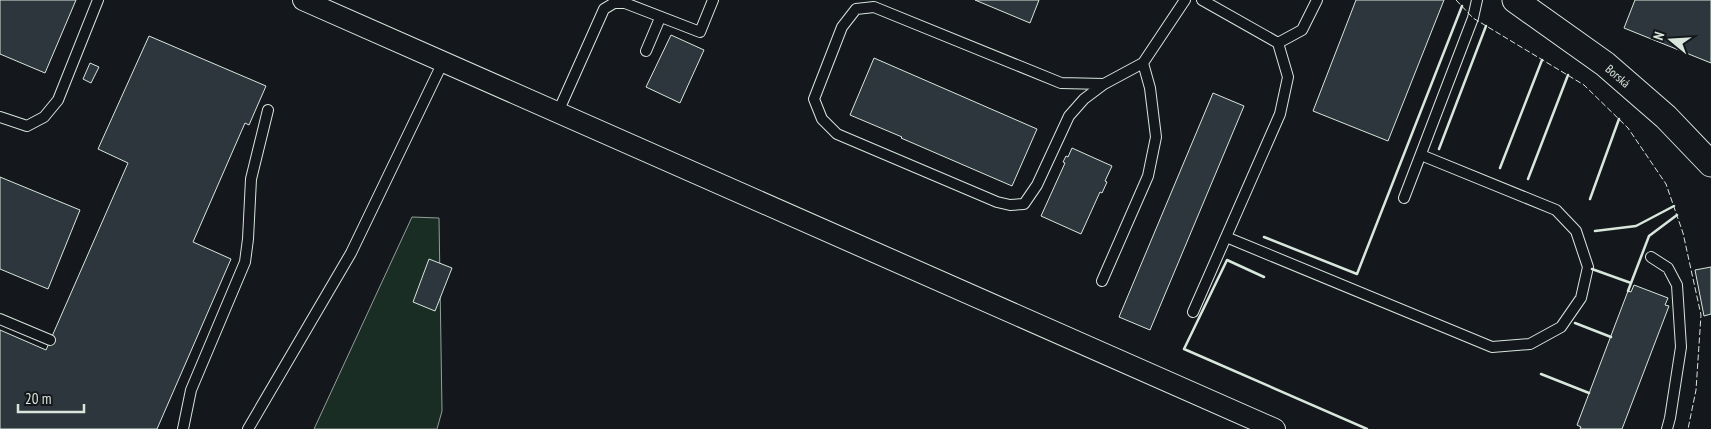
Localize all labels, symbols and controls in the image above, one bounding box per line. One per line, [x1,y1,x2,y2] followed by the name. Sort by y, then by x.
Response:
[1646,15,1696,65] north arrow
[1649,30,1668,42] text: N
[1603,61,1634,90] street label: Borská
[18,382,84,414] scale bar
[25,389,51,408] text: 20 m

